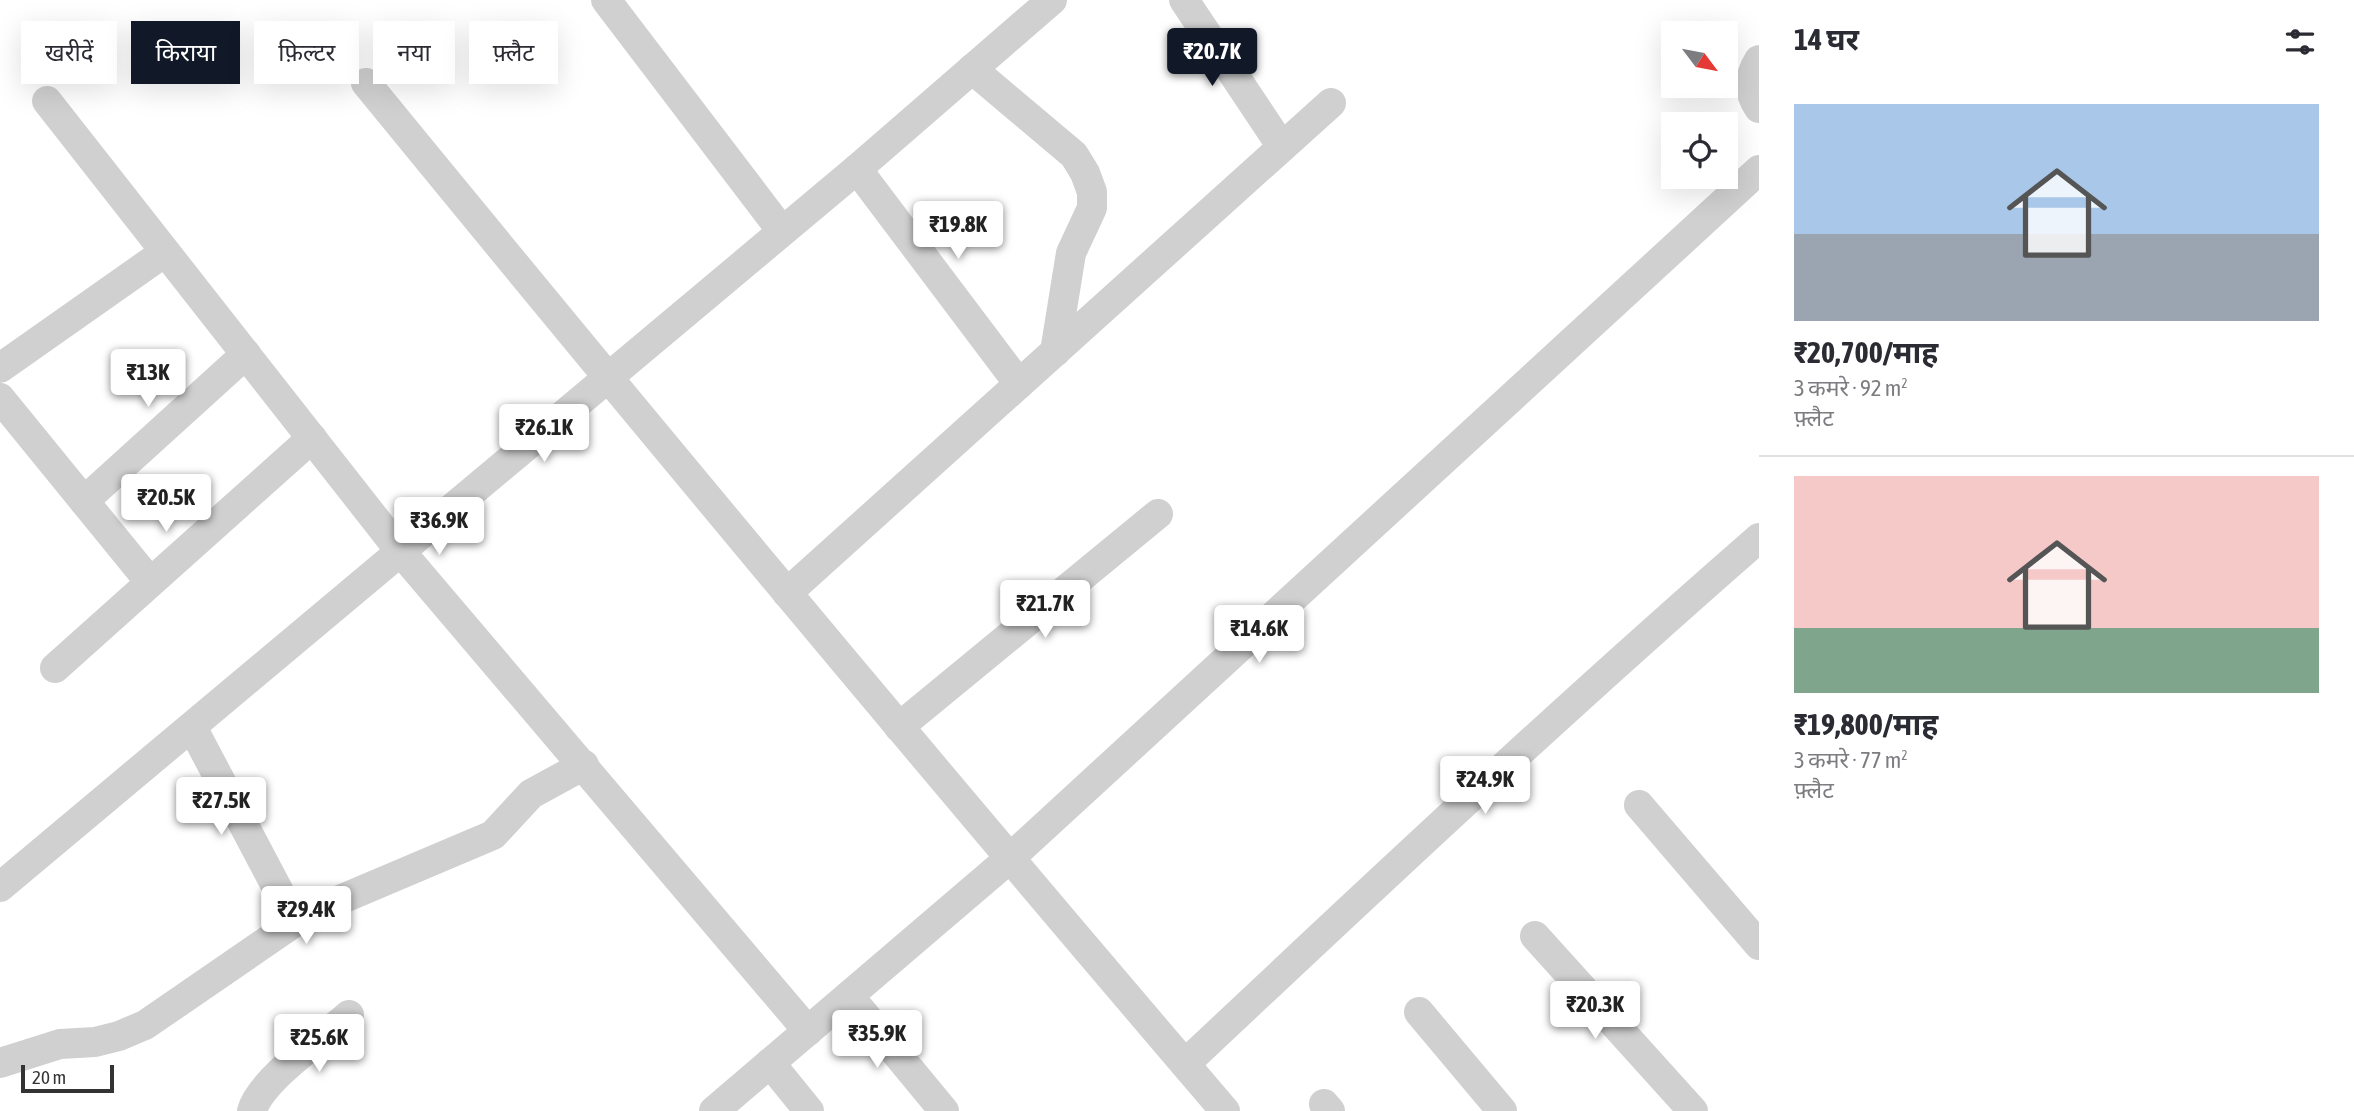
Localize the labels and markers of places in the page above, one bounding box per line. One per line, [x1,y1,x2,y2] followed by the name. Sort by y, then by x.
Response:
[1155,28,1269,88] pin: ₹20.7K
[901,202,1015,261] pin: ₹19.8K
[107,350,189,409] pin: ₹13K
[487,405,601,464] pin: ₹26.1K
[109,475,223,534] pin: ₹20.5K
[382,498,496,557] pin: ₹36.9K
[988,580,1102,640] pin: ₹21.7K
[1202,606,1316,665] pin: ₹14.6K
[1428,756,1542,816] pin: ₹24.9K
[164,778,278,837] pin: ₹27.5K
[249,886,363,946] pin: ₹29.4K
[1538,982,1652,1041] pin: ₹20.3K
[820,1010,934,1070] pin: ₹35.9K
[262,1014,376,1074] pin: ₹25.6K

